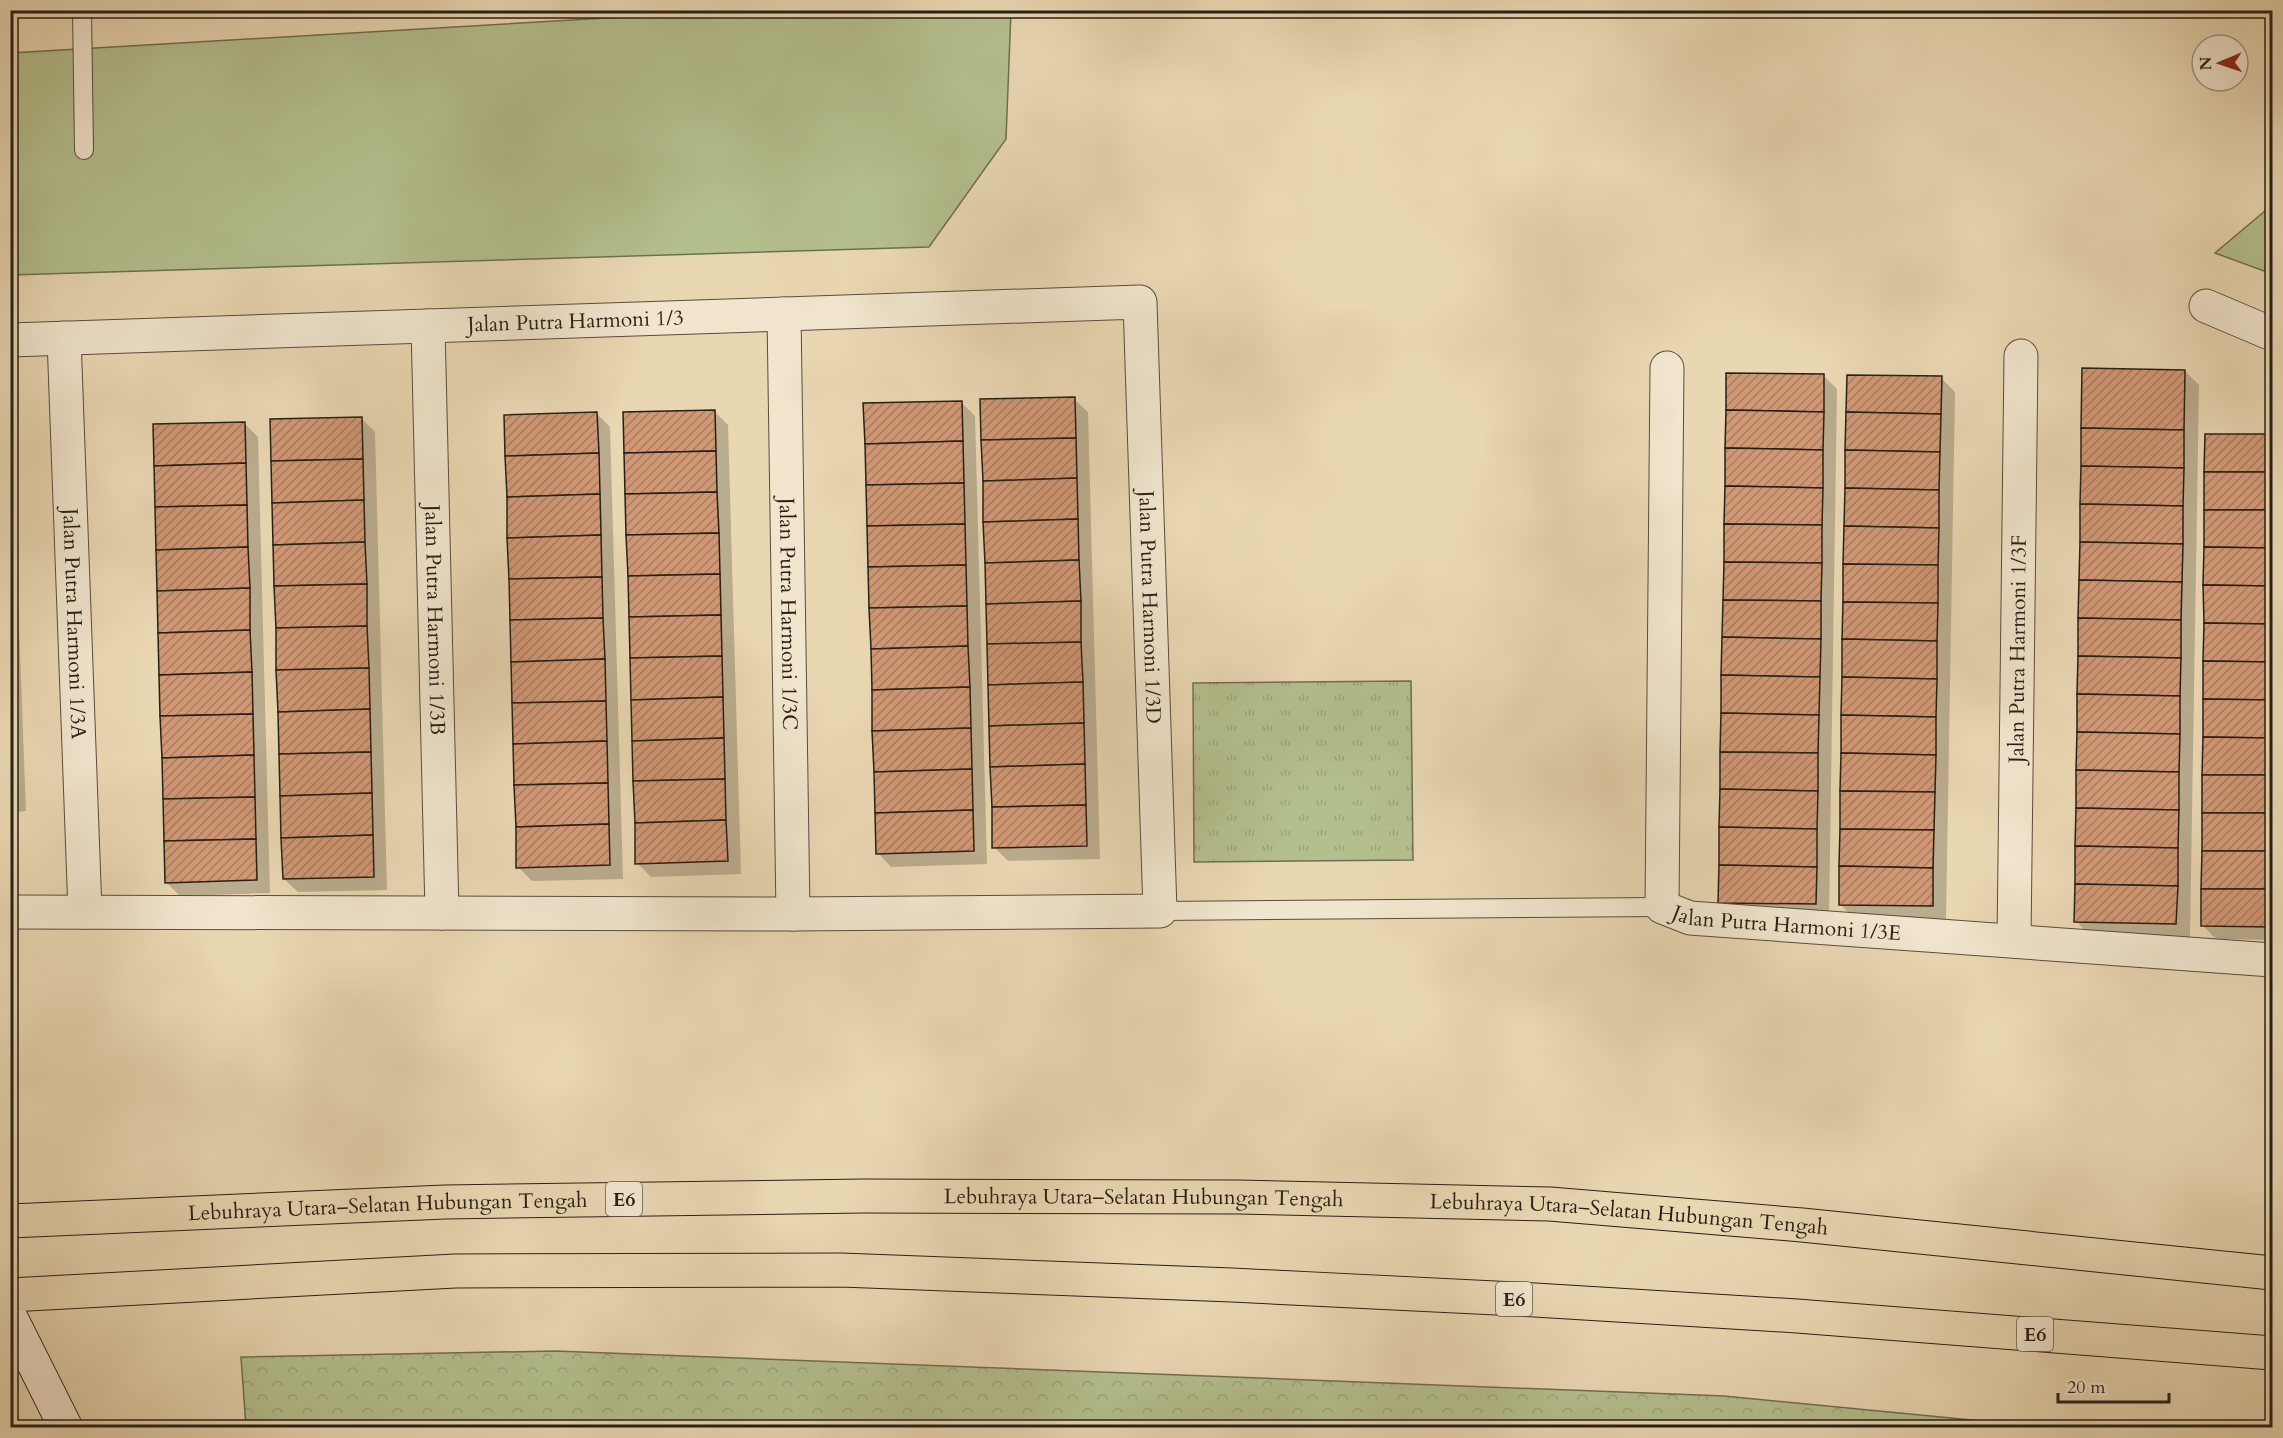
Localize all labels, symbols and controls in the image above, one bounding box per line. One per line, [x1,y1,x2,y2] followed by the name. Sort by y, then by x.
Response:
[2190,33,2250,93] north arrow
[2195,56,2217,71] text: N
[464,303,684,339] street label: Jalan Putra Harmoni 1/3
[1132,487,1168,724] street label: Jalan Putra Harmoni 1/3D
[772,495,805,730] street label: Jalan Putra Harmoni 1/3C
[418,501,452,736] street label: Jalan Putra Harmoni 1/3B
[56,505,93,740] street label: Jalan Putra Harmoni 1/3A
[2002,535,2033,766] street label: Jalan Putra Harmoni 1/3F
[1665,897,1902,948] street label: Jalan Putra Harmoni 1/3E
[606,1182,642,1216] road number: E6
[944,1182,1344,1214] street label: Lebuhraya Utara–Selatan Hubungan Tengah
[187,1185,588,1228] street label: Lebuhraya Utara–Selatan Hubungan Tengah
[1429,1187,1830,1242] street label: Lebuhraya Utara–Selatan Hubungan Tengah
[1496,1282,1532,1316] road number: E6
[2017,1317,2053,1351] road number: E6
[2058,1366,2169,1404] scale bar
[2067,1375,2106,1400] text: 20 m

